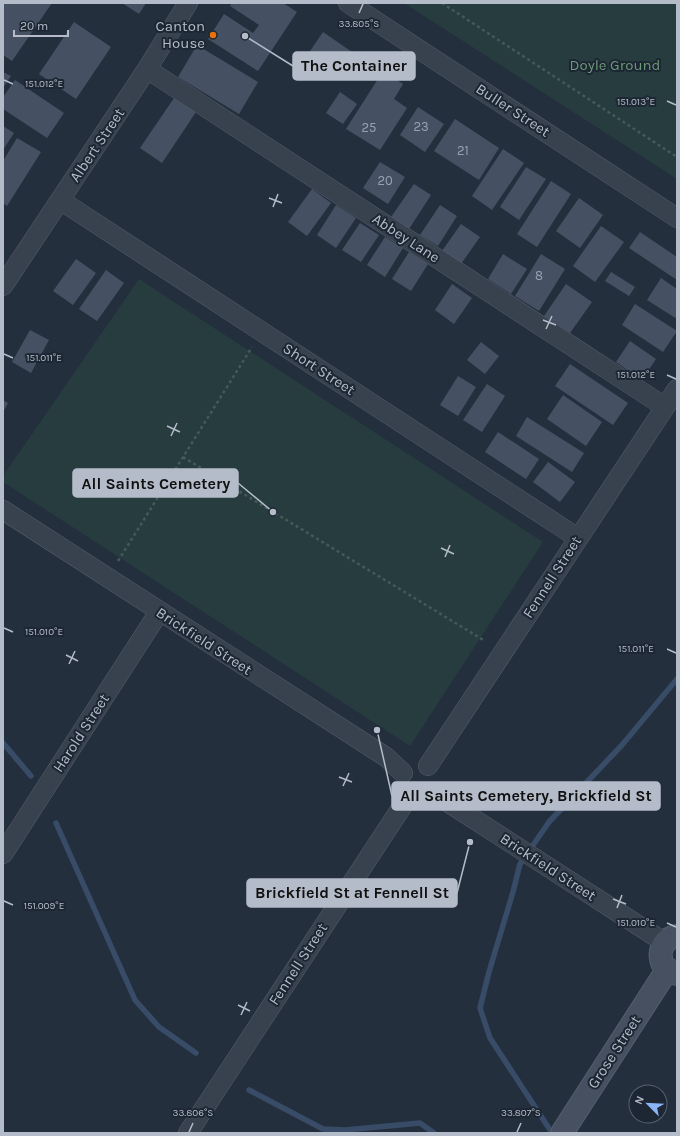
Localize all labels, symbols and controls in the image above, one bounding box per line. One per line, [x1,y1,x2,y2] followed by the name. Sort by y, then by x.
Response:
[14,12,68,38] scale bar
[156,17,205,52] place label: Canton House
[339,18,379,30] text: 33.805°S
[20,19,48,33] text: 20 m
[208,30,218,40] marker: Canton House
[293,52,415,80] callout: The Container
[301,56,408,75] text: The Container
[570,56,660,74] park label: Doyle Ground
[25,78,63,90] text: 151.012°E
[473,79,554,141] street label: Buller Street
[617,96,655,108] text: 151.013°E
[66,104,128,185] street label: Albert Street
[413,119,429,134] house number: 23
[362,120,376,135] house number: 25
[457,143,469,158] house number: 21
[377,173,393,188] house number: 20
[369,210,443,266] street label: Abbey Lane
[535,268,543,283] house number: 8
[280,339,359,399] street label: Short Street
[26,352,62,364] text: 151.011°E
[617,369,655,381] text: 151.012°E
[73,469,238,497] callout: All Saints Cemetery
[82,474,230,493] text: All Saints Cemetery
[519,532,585,621] street label: Fennell Street
[153,603,256,679] street label: Brickfield Street
[25,626,63,638] text: 151.010°E
[618,643,654,655] text: 151.011°E
[49,690,113,776] street label: Harold Street
[392,782,660,810] callout: All Saints Cemetery, Brickfield St
[400,786,652,805] text: All Saints Cemetery, Brickfield St
[497,829,600,905] street label: Brickfield Street
[247,879,457,907] callout: Brickfield St at Fennell St
[255,883,449,902] text: Brickfield St at Fennell St
[24,900,64,912] text: 151.009°E
[617,917,655,929] text: 151.010°E
[265,919,331,1008] street label: Fennell Street
[584,1012,645,1092] street label: Grose Street
[628,1084,668,1124] north arrow
[632,1094,647,1106] text: N
[173,1107,213,1119] text: 33.806°S
[501,1107,541,1119] text: 33.807°S

